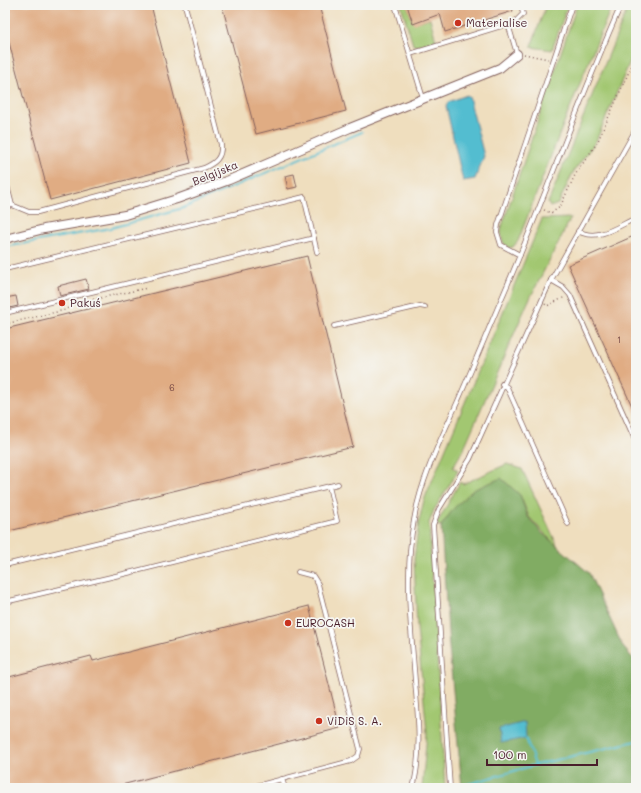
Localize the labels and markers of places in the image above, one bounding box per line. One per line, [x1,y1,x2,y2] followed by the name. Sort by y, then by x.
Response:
[466,15,527,30] place label: Materialise
[453,18,463,28] marker: Materialise
[70,295,101,310] place label: Pakuś
[57,298,67,308] marker: Pakuś
[296,615,355,630] place label: EUROCASH
[283,618,293,628] marker: EUROCASH
[327,713,382,728] place label: ViDiS S. A.
[314,716,324,726] marker: ViDiS S. A.

